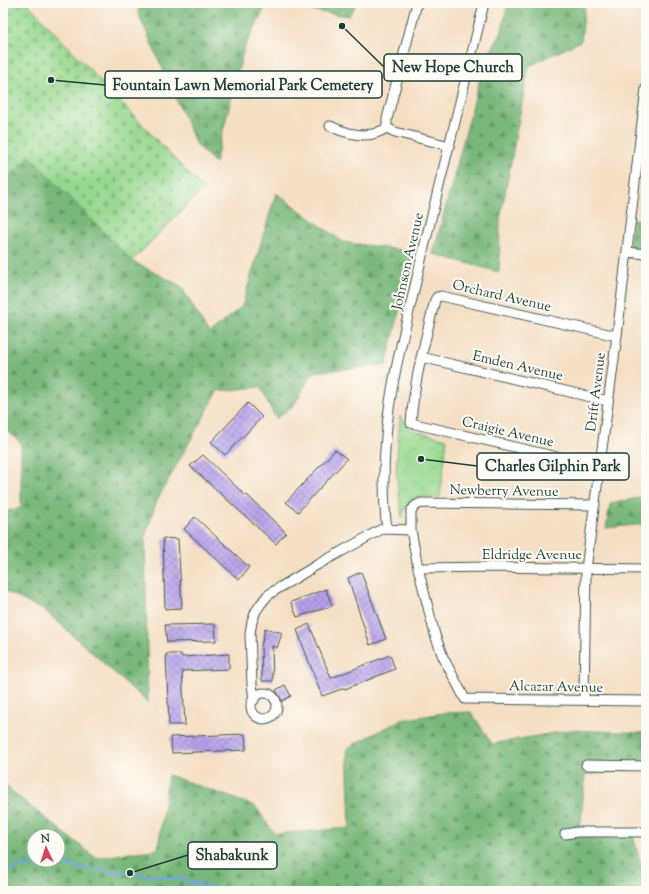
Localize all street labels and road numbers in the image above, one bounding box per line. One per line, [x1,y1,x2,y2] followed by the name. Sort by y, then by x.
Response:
[388,211,430,313] street label: Johnson Avenue
[450,276,553,318] street label: Orchard Avenue
[470,347,565,387] street label: Emden Avenue
[582,351,612,433] street label: Drift Avenue
[460,413,555,453] street label: Craigie Avenue
[449,481,559,503] street label: Newberry Avenue
[482,546,582,566] street label: Eldridge Avenue
[509,677,603,699] street label: Alcazar Avenue

